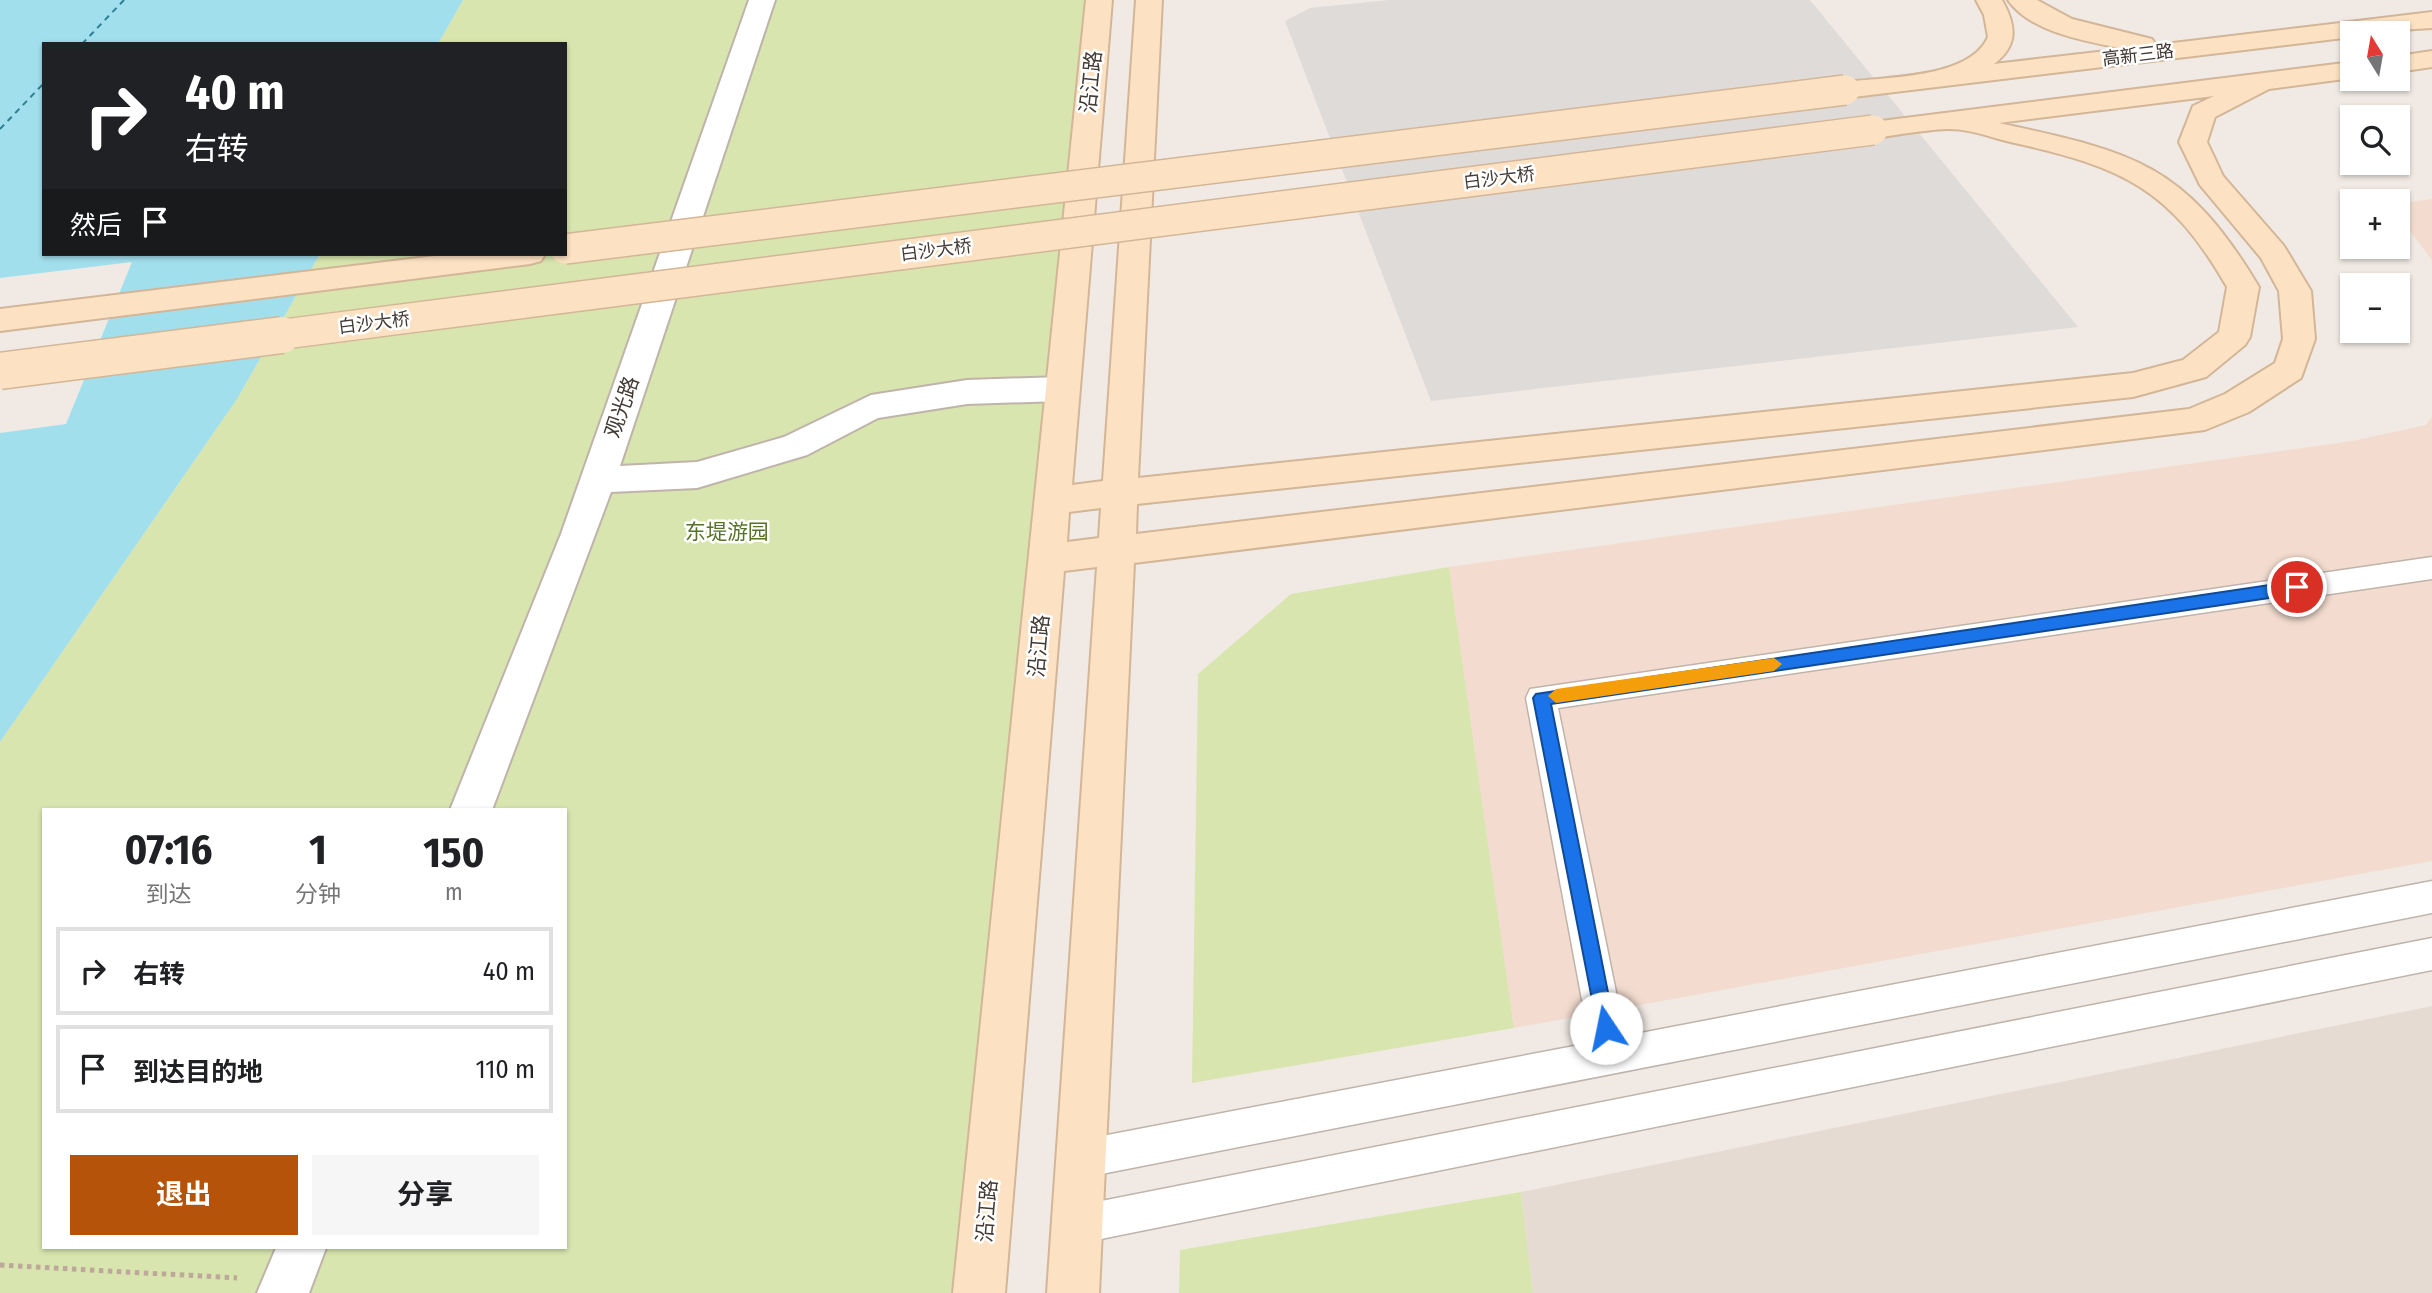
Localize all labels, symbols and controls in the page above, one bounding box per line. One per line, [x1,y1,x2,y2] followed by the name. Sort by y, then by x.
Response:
[2340,21,2410,91] north arrow
[2340,21,2410,343] map controls
[2101,40,2175,70] street label: 高新三路
[1075,49,1107,115] street label: 沿江路
[185,63,285,122] text: 40 m
[70,70,161,161] icon: right
[2340,105,2410,175] button: search
[185,130,249,168] text: 右转
[1462,163,1536,193] street label: 白沙大桥
[2340,189,2410,259] button: +
[136,203,174,241] icon: arrive
[70,210,122,241] text: 然后
[899,235,973,265] street label: 白沙大桥
[2340,273,2410,343] button: −
[337,308,411,338] street label: 白沙大桥
[599,373,645,441] street label: 观光路
[685,519,769,545] park label: 东堤游园
[2267,557,2327,617] pin
[2278,568,2316,606] icon: arrive
[1023,613,1055,679] street label: 沿江路
[124,825,212,875] text: 07:16
[309,825,327,875] text: 1
[423,828,485,878] text: 150
[445,878,463,906] text: m
[145,880,191,908] text: 到达
[295,880,341,908] text: 分钟
[74,952,112,990] icon: right
[483,956,535,987] text: 40 m
[133,959,185,990] text: 右转
[1569,991,1643,1065] position arrow
[74,1050,112,1088] icon: arrive
[475,1054,535,1085] text: 110 m
[133,1057,263,1088] text: 到达目的地
[70,1155,298,1235] button: 退出
[312,1155,539,1235] button: 分享
[971,1178,1003,1244] street label: 沿江路

